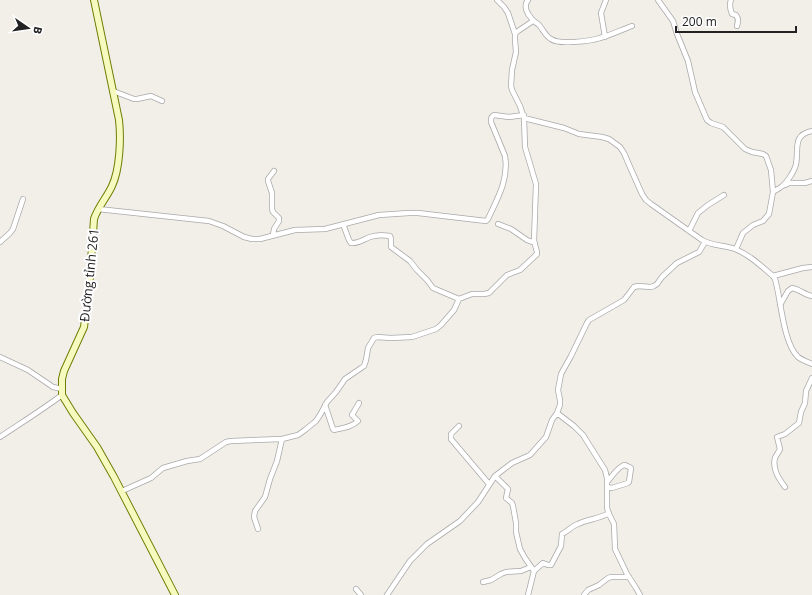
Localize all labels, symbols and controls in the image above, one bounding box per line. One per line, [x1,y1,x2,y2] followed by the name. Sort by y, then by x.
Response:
[8,8,48,48] north arrow
[676,8,796,34] scale bar
[682,13,717,30] text: 200 m
[30,25,46,36] text: B
[75,227,103,323] street label: Đường tỉnh 261

